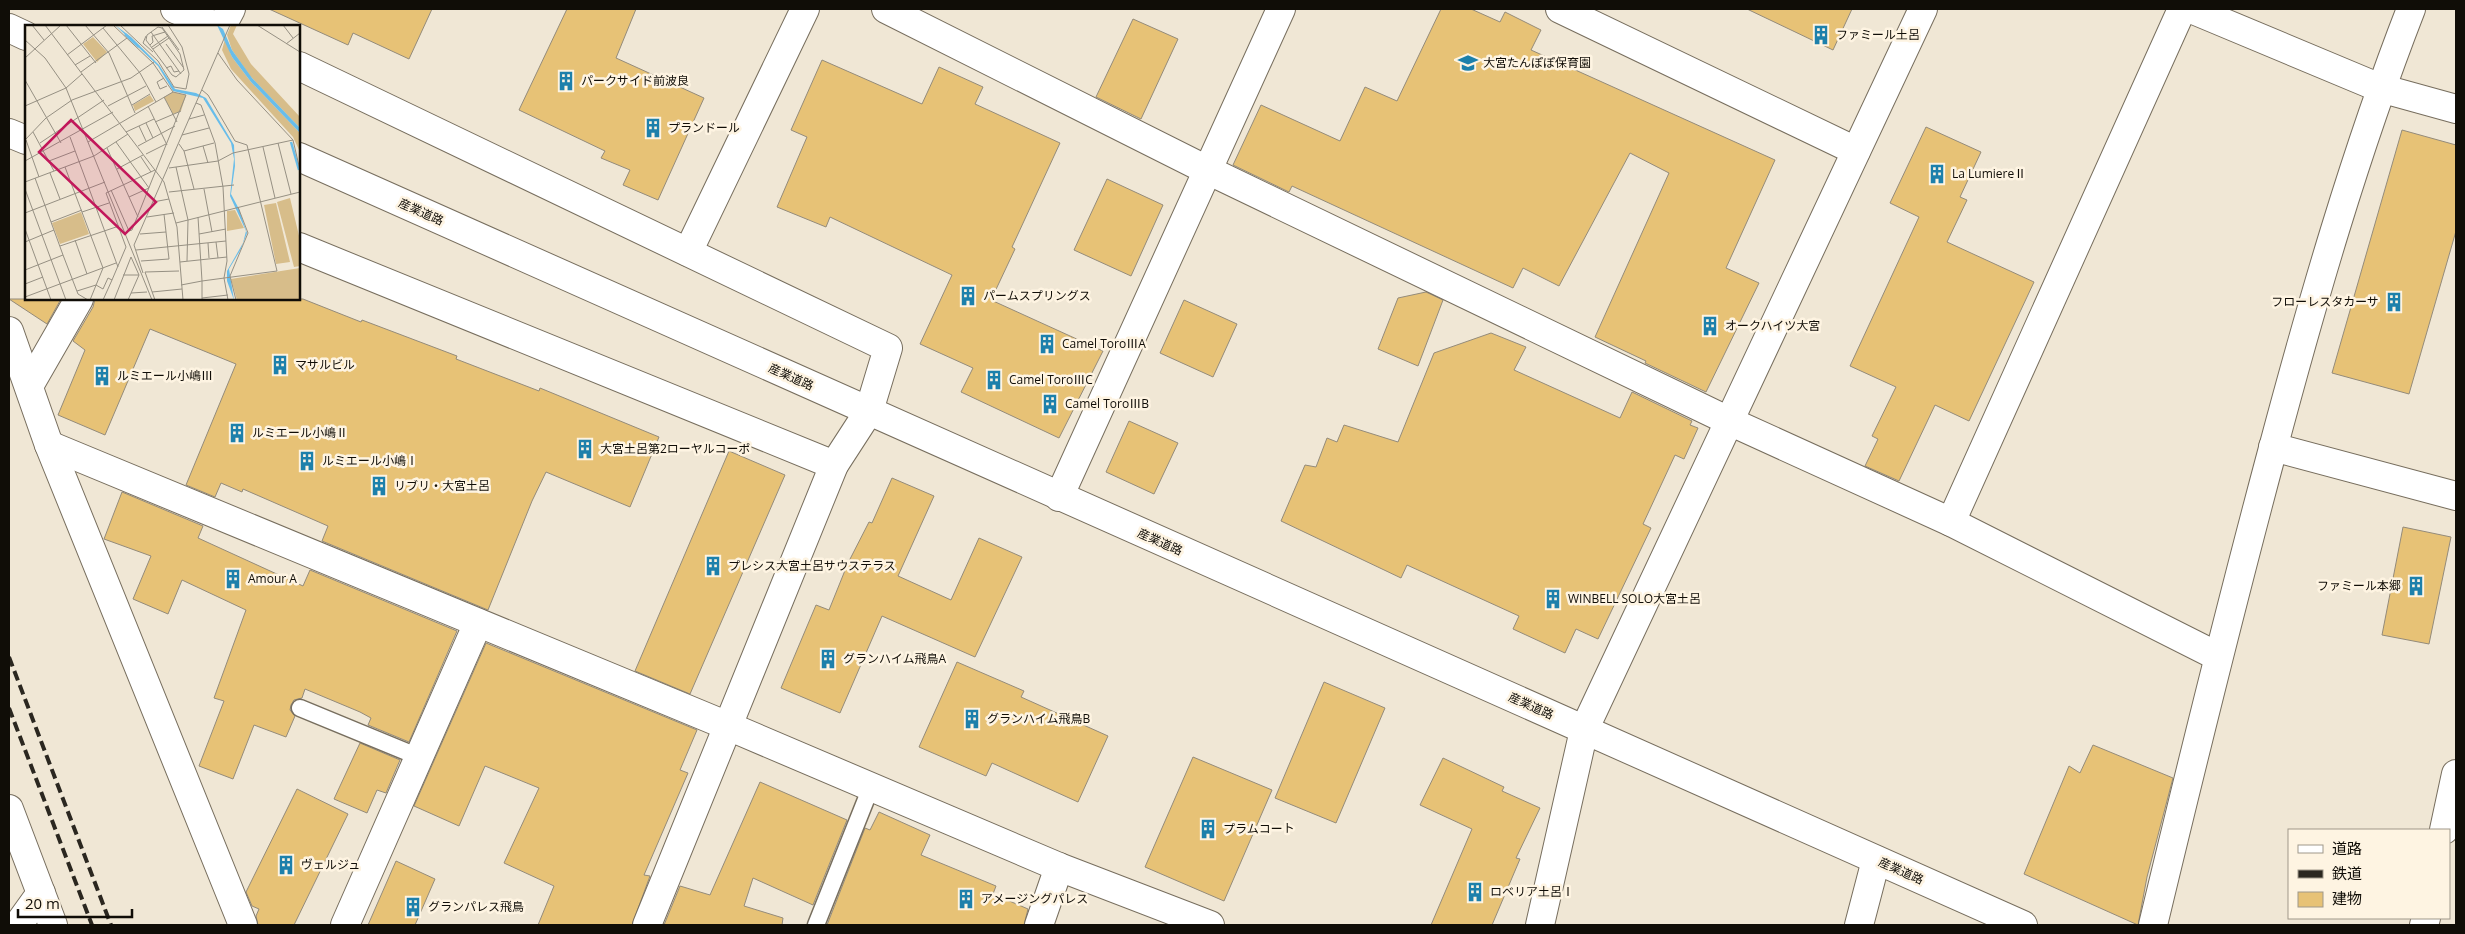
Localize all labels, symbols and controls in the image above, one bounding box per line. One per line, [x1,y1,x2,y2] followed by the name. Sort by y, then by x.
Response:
[1810,24,1832,46] building icon: ファミール土呂
[25,25,300,300] inset map
[1836,26,1920,43] place label: ファミール土呂
[1457,52,1479,74] school or university icon: 大宮たんぽぽ保育園
[1483,54,1591,71] place label: 大宮たんぽぽ保育園
[555,70,577,92] building icon: パークサイド前波良
[581,72,689,89] place label: パークサイド前波良
[642,117,664,139] building icon: プランドール
[668,119,740,136] place label: プランドール
[1926,163,1948,185] building icon: La LumiereⅡ
[1952,165,2026,182] place label: La LumiereⅡ
[396,194,447,229] street label: 産業道路
[957,285,979,307] building icon: パームスプリングス
[983,287,1091,304] place label: パームスプリングス
[2383,291,2405,313] building icon: フローレスタカーサ
[2271,293,2379,310] place label: フローレスタカーサ
[1699,315,1721,337] building icon: オークハイツ大宮
[1725,317,1820,334] place label: オークハイツ大宮
[1036,333,1058,355] building icon: Camel ToroⅢA
[1062,335,1146,352] place label: Camel ToroⅢA
[269,354,291,376] building icon: マサルビル
[295,356,355,373] place label: マサルビル
[766,359,817,394] street label: 産業道路
[91,365,113,387] building icon: ルミエール小嶋Ⅲ
[117,367,213,384] place label: ルミエール小嶋Ⅲ
[983,369,1005,391] building icon: Camel ToroⅢC
[1009,371,1093,388] place label: Camel ToroⅢC
[1039,393,1061,415] building icon: Camel ToroⅢB
[1065,395,1149,412] place label: Camel ToroⅢB
[226,422,248,444] building icon: ルミエール小嶋Ⅱ
[252,424,348,441] place label: ルミエール小嶋Ⅱ
[574,438,596,460] building icon: 大宮土呂第2ローヤルコーポ
[600,440,751,457] place label: 大宮土呂第2ローヤルコーポ
[296,450,318,472] building icon: ルミエール小嶋Ⅰ
[322,452,418,469] place label: ルミエール小嶋Ⅰ
[368,475,390,497] building icon: リブリ・大宮土呂
[394,477,490,494] place label: リブリ・大宮土呂
[1135,524,1186,559] street label: 産業道路
[702,555,724,577] building icon: プレシス大宮土呂サウステラス
[728,557,896,574] place label: プレシス大宮土呂サウステラス
[222,568,244,590] building icon: Amour A
[248,570,297,587] place label: Amour A
[2405,575,2427,597] building icon: ファミール本郷
[2317,577,2401,594] place label: ファミール本郷
[1542,588,1564,610] building icon: WINBELL SOLO大宮土呂
[1568,590,1701,607] place label: WINBELL SOLO大宮土呂
[817,648,839,670] building icon: グランハイム飛鳥A
[843,650,947,667] place label: グランハイム飛鳥A
[1506,688,1557,723] street label: 産業道路
[961,708,983,730] building icon: グランハイム飛鳥B
[987,710,1091,727] place label: グランハイム飛鳥B
[1197,818,1219,840] building icon: プラムコート
[1223,820,1295,837] place label: プラムコート
[2288,829,2450,919] legend
[2332,838,2362,858] text: 道路
[1876,853,1927,888] street label: 産業道路
[275,854,297,876] building icon: ヴェルジュ
[301,856,360,873] place label: ヴェルジュ
[2332,863,2362,883] text: 鉄道
[1464,881,1486,903] building icon: ロベリア土呂Ⅰ
[1490,883,1574,900] place label: ロベリア土呂Ⅰ
[18,886,131,918] scale bar
[955,888,977,910] building icon: アメージングパレス
[2332,888,2362,908] text: 建物
[981,890,1088,907] place label: アメージングパレス
[25,893,60,913] text: 20 m
[402,896,424,918] building icon: グランパレス飛鳥
[428,898,524,915] place label: グランパレス飛鳥

